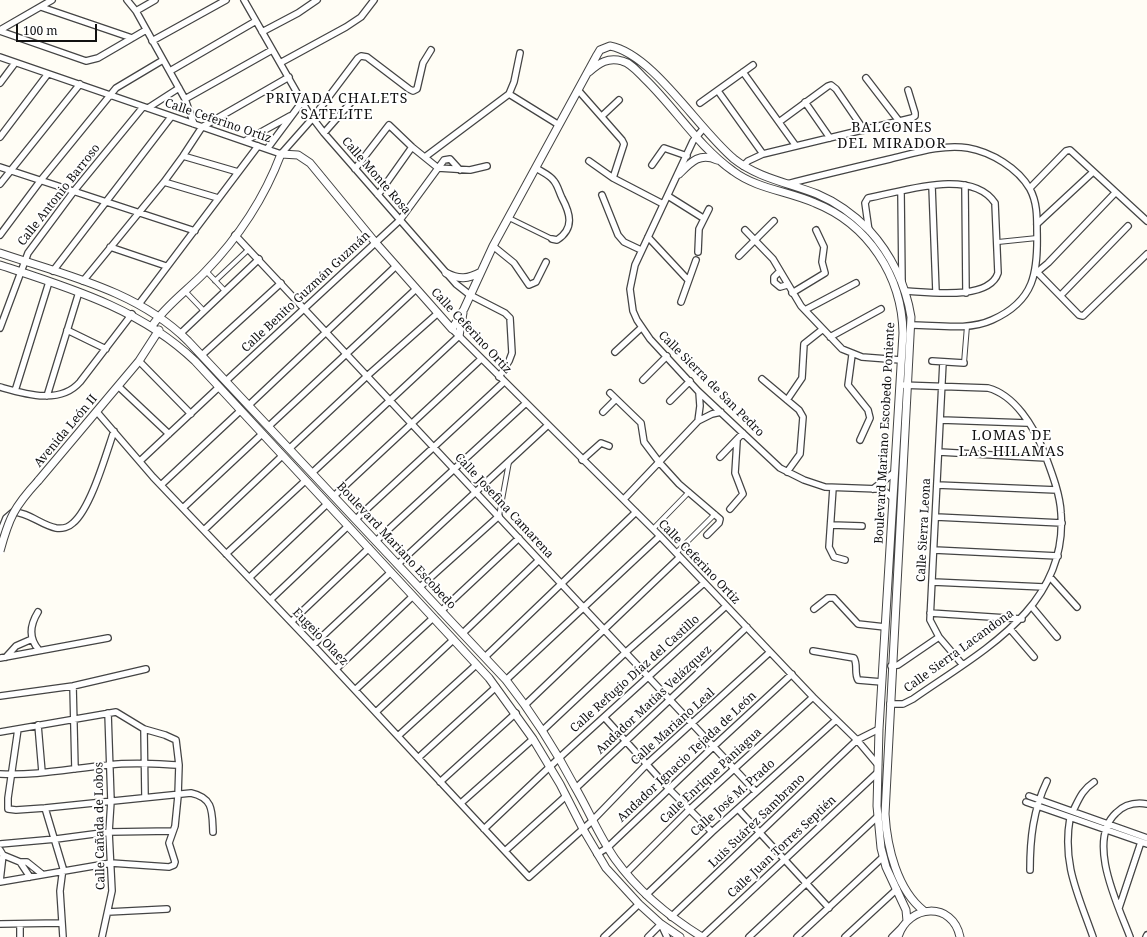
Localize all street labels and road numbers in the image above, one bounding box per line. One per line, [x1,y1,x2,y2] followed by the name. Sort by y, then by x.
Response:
[163,96,273,146] street label: Calle Ceferino Ortiz
[339,134,413,218] street label: Calle Monte Rosa
[15,141,103,249] street label: Calle Antonio Barroso
[239,229,373,355] street label: Calle Benito Guzmán Guzmán
[428,285,514,377] street label: Calle Ceferino Ortiz
[872,322,898,544] street label: Boulevard Mariano Escobedo Poniente
[655,328,767,440] street label: Calle Sierra de San Pedro
[31,392,101,470] street label: Avenida León II
[452,450,556,562] street label: Calle Josefina Camarena
[914,478,934,582] street label: Calle Sierra Leona
[333,480,459,612] street label: Boulevard Mariano Escobedo
[655,517,743,607] street label: Calle Ceferino Ortiz
[289,605,351,669] street label: Eugeio Olaez
[901,606,1017,696] street label: Calle Sierra Lacandona
[567,612,703,736] street label: Calle Refugio Díaz del Castillo
[593,643,715,757] street label: Andador Matías Velázquez
[628,686,718,768] street label: Calle Mariano Leal
[615,689,759,825] street label: Andador Ignacio Tejada de León
[657,725,765,827] street label: Calle Enrique Paniagua
[688,756,778,840] street label: Calle José M. Prado
[92,762,108,890] street label: Calle Cañada de Lobos
[706,771,808,871] street label: Luis Suárez Sambrano
[725,793,839,901] street label: Calle Juan Torres Septién

